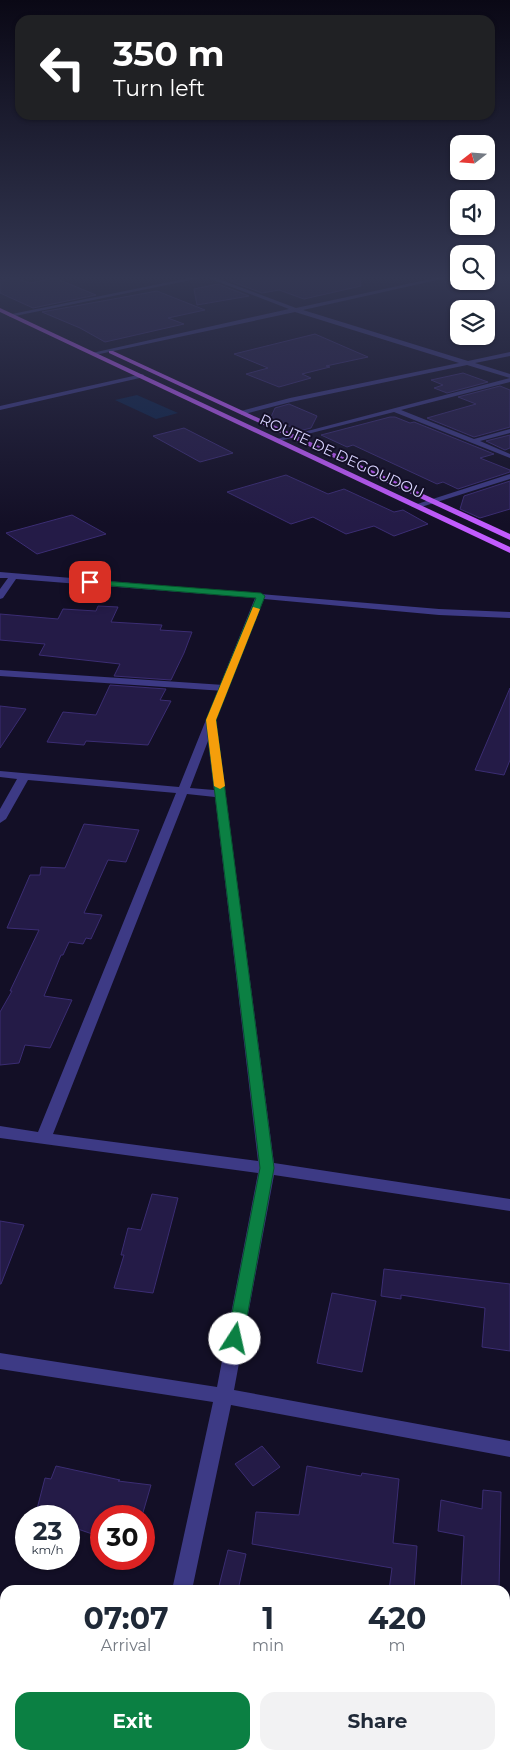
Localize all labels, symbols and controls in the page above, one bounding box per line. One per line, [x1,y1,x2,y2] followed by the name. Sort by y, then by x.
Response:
[113,32,225,75] text: 350 m
[30,35,95,100] icon: left
[113,75,205,102] text: Turn left
[450,135,495,180] north arrow
[450,135,495,345] map controls
[450,190,495,235] button: sound
[450,245,495,290] button: search
[450,300,495,345] button: layers
[257,409,427,503] street label: ROUTE DE DEGOUDOU
[69,561,111,603] pin
[76,568,104,596] icon: arrive
[208,1312,260,1364] position arrow
[90,1505,155,1570] speed limit sign: 30
[33,1516,62,1546] text: 23
[31,1542,64,1557] text: km/h
[84,1600,169,1637] text: 07:07
[262,1600,274,1637] text: 1
[368,1600,426,1637] text: 420
[101,1636,151,1655] text: Arrival
[252,1636,284,1655] text: min
[389,1636,406,1655] text: m
[15,1692,250,1750] button: Exit
[260,1692,495,1750] button: Share

